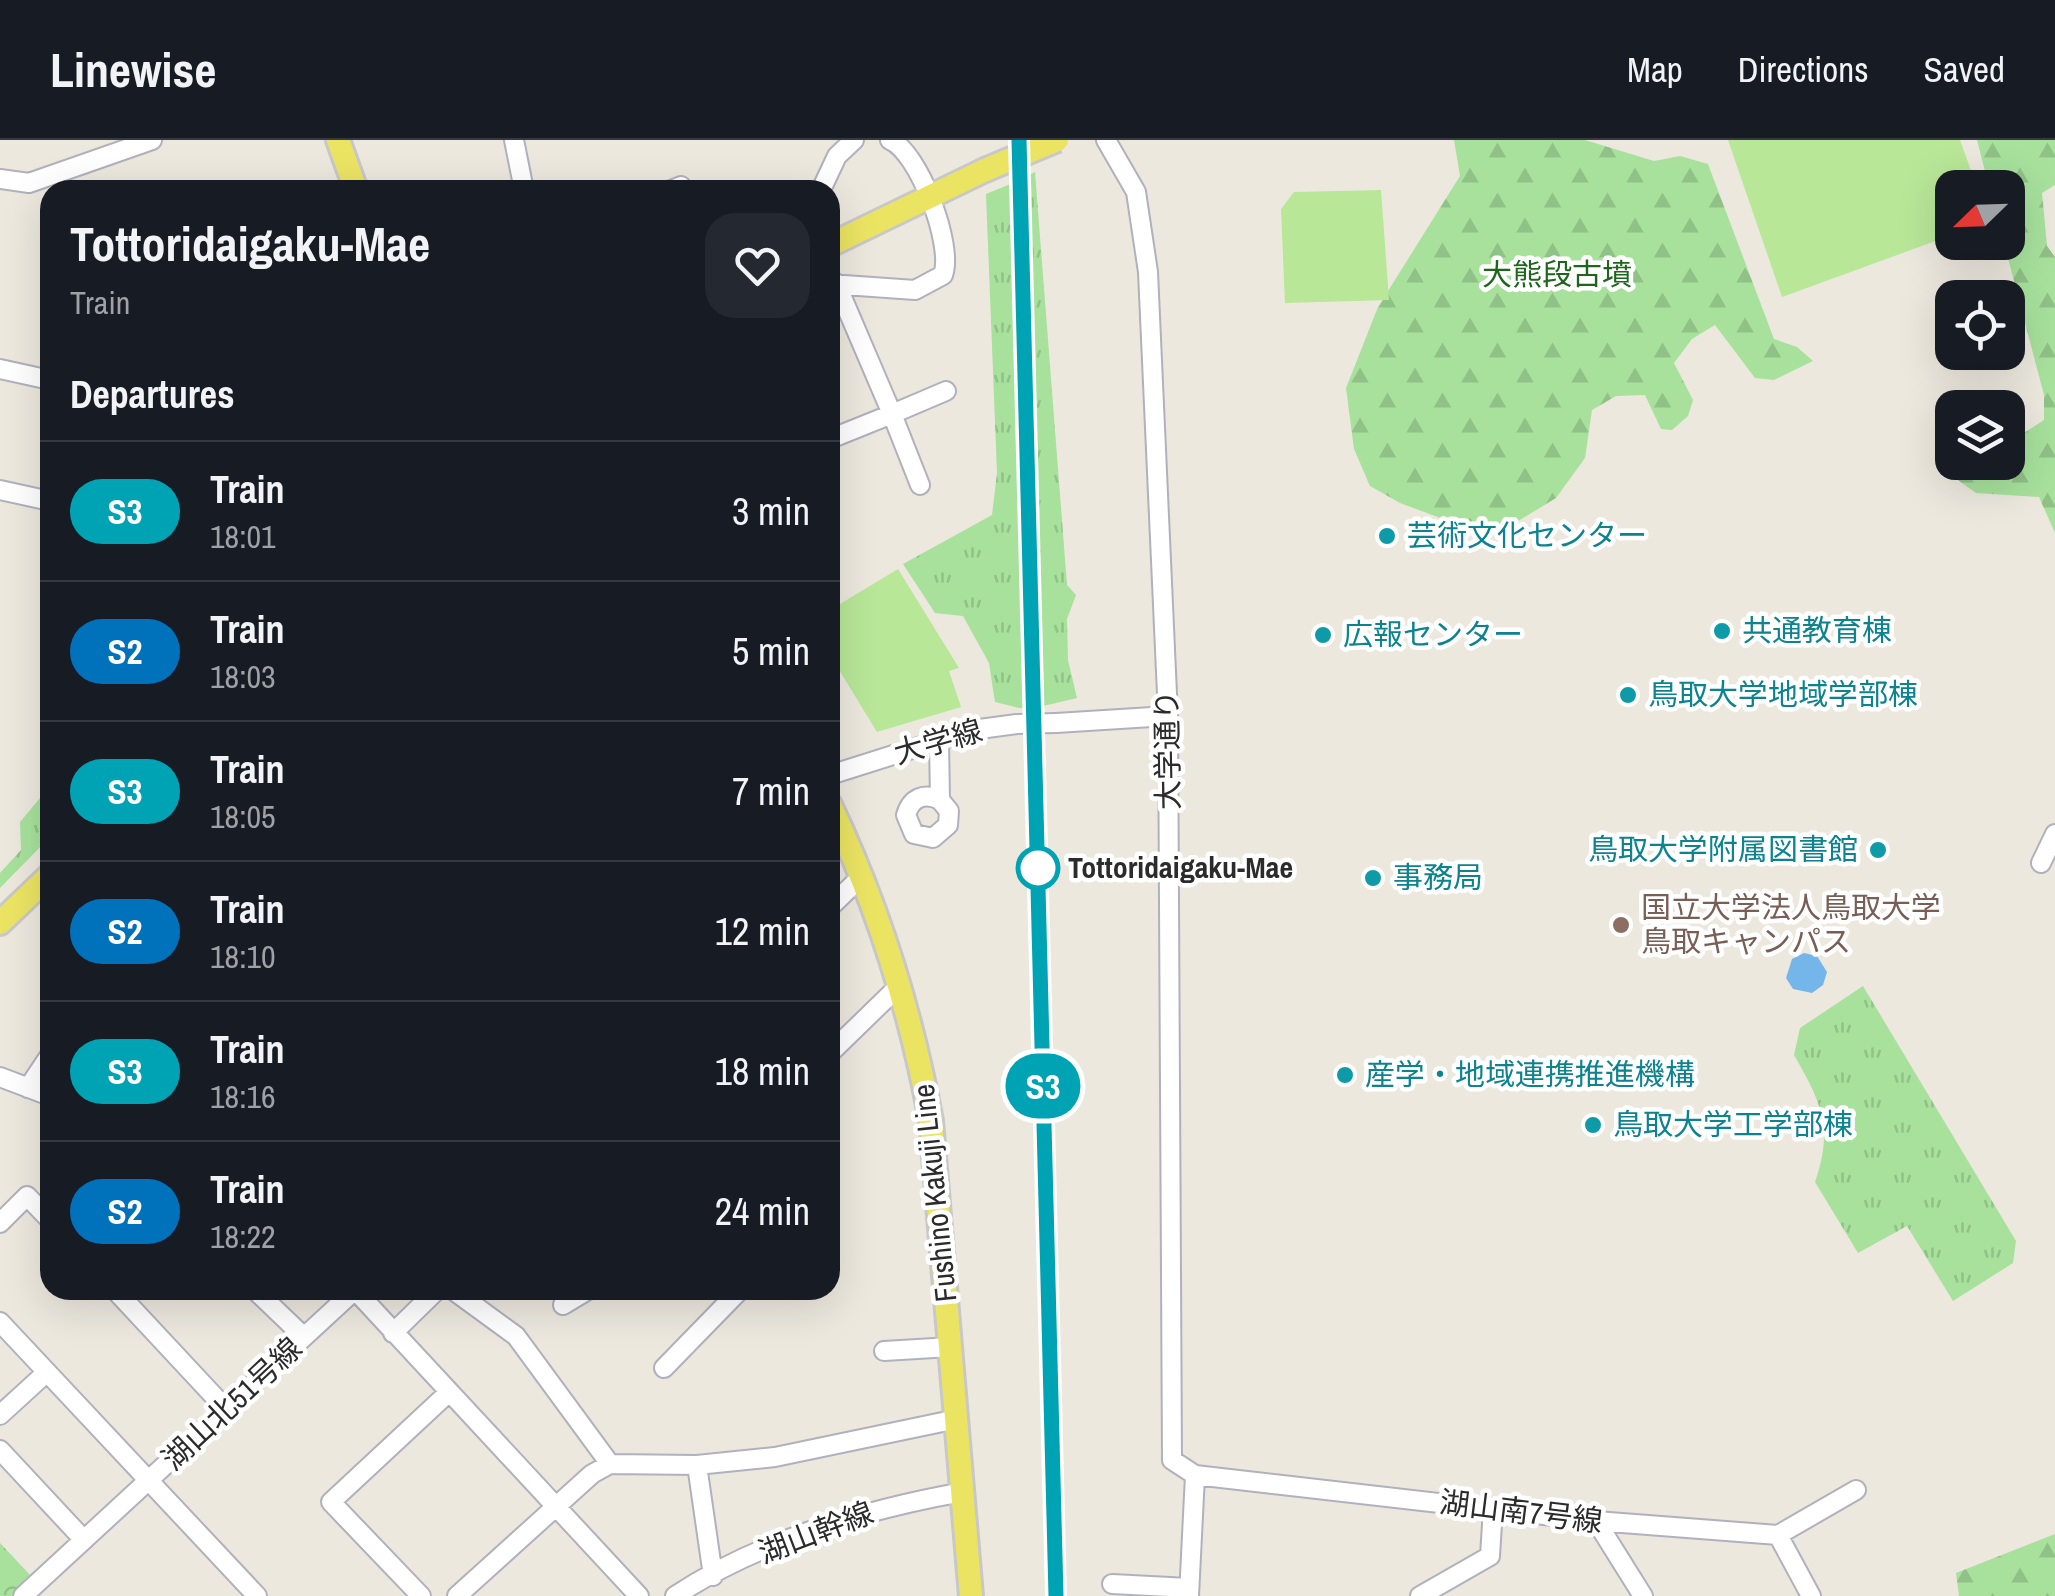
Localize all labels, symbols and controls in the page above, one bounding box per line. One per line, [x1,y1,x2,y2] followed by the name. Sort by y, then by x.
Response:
[50,37,216,102] text: Linewise
[1627,46,1683,93] text: Map
[1738,46,1869,93] text: Directions
[1924,46,2005,93] text: Saved
[1935,170,2025,260] north arrow
[1935,170,2025,480] map controls
[70,211,430,276] text: Tottoridaigaku-Mae
[705,213,810,318] button: heart
[1482,254,1632,294] park label: 大熊段古墳
[1935,280,2025,370] button: locate
[70,281,130,324] text: Train
[70,369,235,420] text: Departures
[1935,390,2025,480] button: layers
[210,464,284,515] text: Train
[732,486,810,537] text: 3 min
[107,488,143,535] text: S3
[210,515,276,558] text: 18:01
[1407,515,1647,555] place label: 芸術文化センター
[1376,525,1398,547] marker: 芸術文化センター
[210,604,284,655] text: Train
[1742,610,1892,650] place label: 共通教育棟
[1343,614,1523,654] place label: 広報センター
[1711,620,1733,642] marker: 共通教育棟
[1312,624,1334,646] marker: 広報センター
[732,626,810,677] text: 5 min
[107,628,143,675] text: S2
[210,655,276,698] text: 18:03
[1648,674,1918,714] place label: 鳥取大学地域学部棟
[1617,684,1639,706] marker: 鳥取大学地域学部棟
[1146,690,1188,810] street label: 大学通り
[889,709,986,773] street label: 大学線
[210,744,284,795] text: Train
[732,766,810,817] text: 7 min
[107,768,143,815] text: S3
[210,795,276,838] text: 18:05
[1588,829,1858,869] place label: 鳥取大学附属図書館
[1867,839,1889,861] marker: 鳥取大学附属図書館
[1017,847,1059,889] marker: Tottoridaigaku-Mae
[1068,847,1293,887] place label: Tottoridaigaku-Mae
[1393,857,1483,897] place label: 事務局
[1362,867,1384,889] marker: 事務局
[210,884,284,935] text: Train
[1641,887,1941,961] place label: 国立大学法人鳥取大学 鳥取キャンパス
[715,906,810,957] text: 12 min
[107,908,143,955] text: S2
[1610,914,1632,936] marker: 国立大学法人鳥取大学 鳥取キャンパス
[210,935,276,978] text: 18:10
[210,1024,284,1075] text: Train
[715,1046,810,1097] text: 18 min
[107,1048,143,1095] text: S3
[998,1054,1088,1118] line badge: S3
[1365,1054,1695,1094] place label: 産学・地域連携推進機構
[1025,1063,1061,1110] text: S3
[1334,1064,1356,1086] marker: 産学・地域連携推進機構
[210,1075,276,1118] text: 18:16
[903,1082,965,1304] street label: Fushino Kakuji Line
[1613,1104,1853,1144] place label: 鳥取大学工学部棟
[1582,1114,1604,1136] marker: 鳥取大学工学部棟
[210,1164,284,1215] text: Train
[715,1186,810,1237] text: 24 min
[107,1188,143,1235] text: S2
[210,1215,276,1258] text: 18:22
[153,1328,310,1478] street label: 湖山北51号線
[1437,1481,1605,1541] street label: 湖山南7号線
[752,1492,879,1572] street label: 湖山幹線

